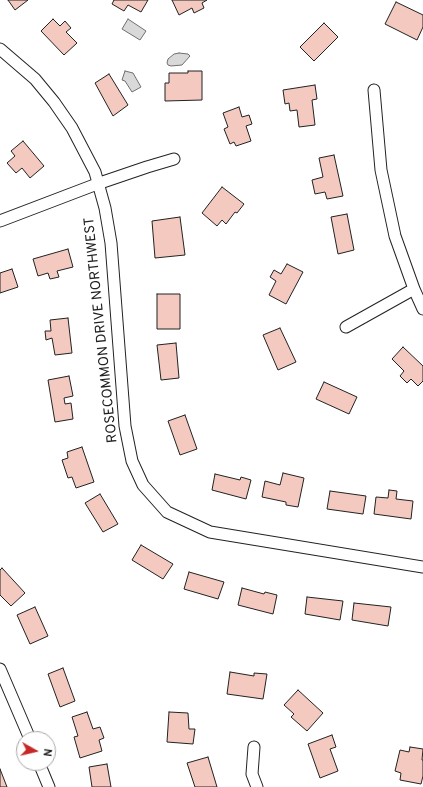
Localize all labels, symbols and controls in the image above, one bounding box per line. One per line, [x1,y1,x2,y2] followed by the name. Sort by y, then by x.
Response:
[82,216,122,444] street label: ROSECOMMON DRIVE NORTHWEST
[16,731,56,771] north arrow
[39,748,54,757] text: N

